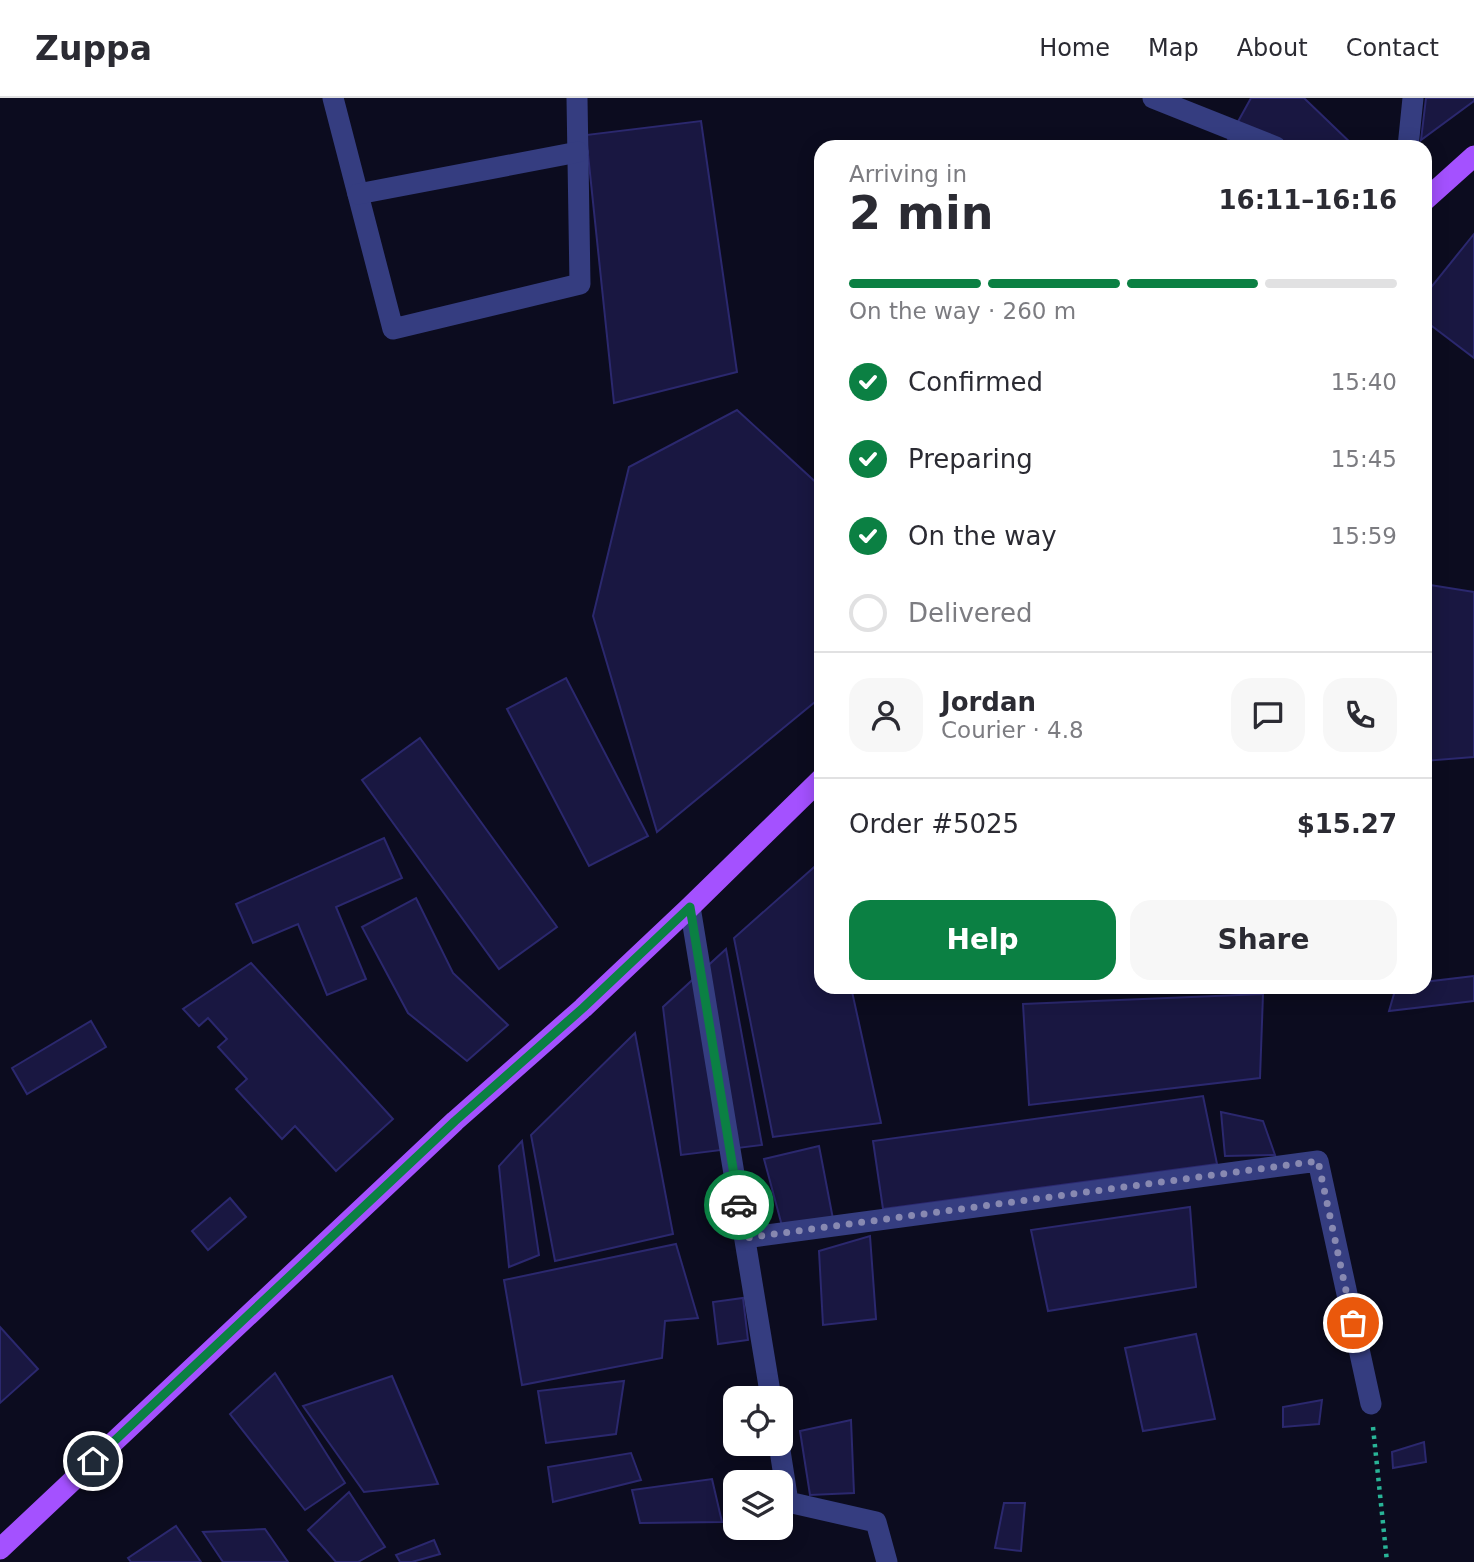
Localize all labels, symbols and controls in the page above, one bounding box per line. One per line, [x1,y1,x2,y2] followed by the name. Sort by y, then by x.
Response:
[35,29,152,68] text: Zuppa
[1039,34,1110,62] text: Home
[1148,34,1199,62] text: Map
[1237,34,1308,62] text: About
[1346,34,1439,62] text: Contact
[849,161,967,187] text: Arriving in
[1218,185,1397,215] text: 16:11–16:16
[849,186,993,240] text: 2 min
[849,298,1076,324] text: On the way · 260 m
[849,363,887,401] icon: check
[908,367,1043,397] text: Confirmed
[1331,369,1397,395] text: 15:40
[849,440,887,478] icon: check
[908,444,1033,474] text: Preparing
[1331,446,1397,472] text: 15:45
[849,517,887,555] icon: check
[908,521,1057,551] text: On the way
[1331,523,1397,549] text: 15:59
[908,598,1032,628] text: Delivered
[849,678,923,752] button: person
[1231,678,1305,752] button: chat
[1323,678,1397,752] button: phone
[941,687,1036,717] text: Jordan
[941,717,1084,743] text: Courier · 4.8
[849,809,1019,839] text: Order #5025
[1297,809,1397,839] text: $15.27
[849,900,1116,980] button: Help
[1130,900,1397,980] button: Share
[704,1170,774,1240] courier
[720,1186,758,1224] icon: car
[1323,1293,1383,1353] pin
[1334,1304,1372,1342] icon: bag
[723,1386,793,1540] map controls
[723,1386,793,1456] button: locate
[63,1431,123,1491] pin
[74,1442,112,1480] icon: home
[723,1470,793,1540] button: layers

